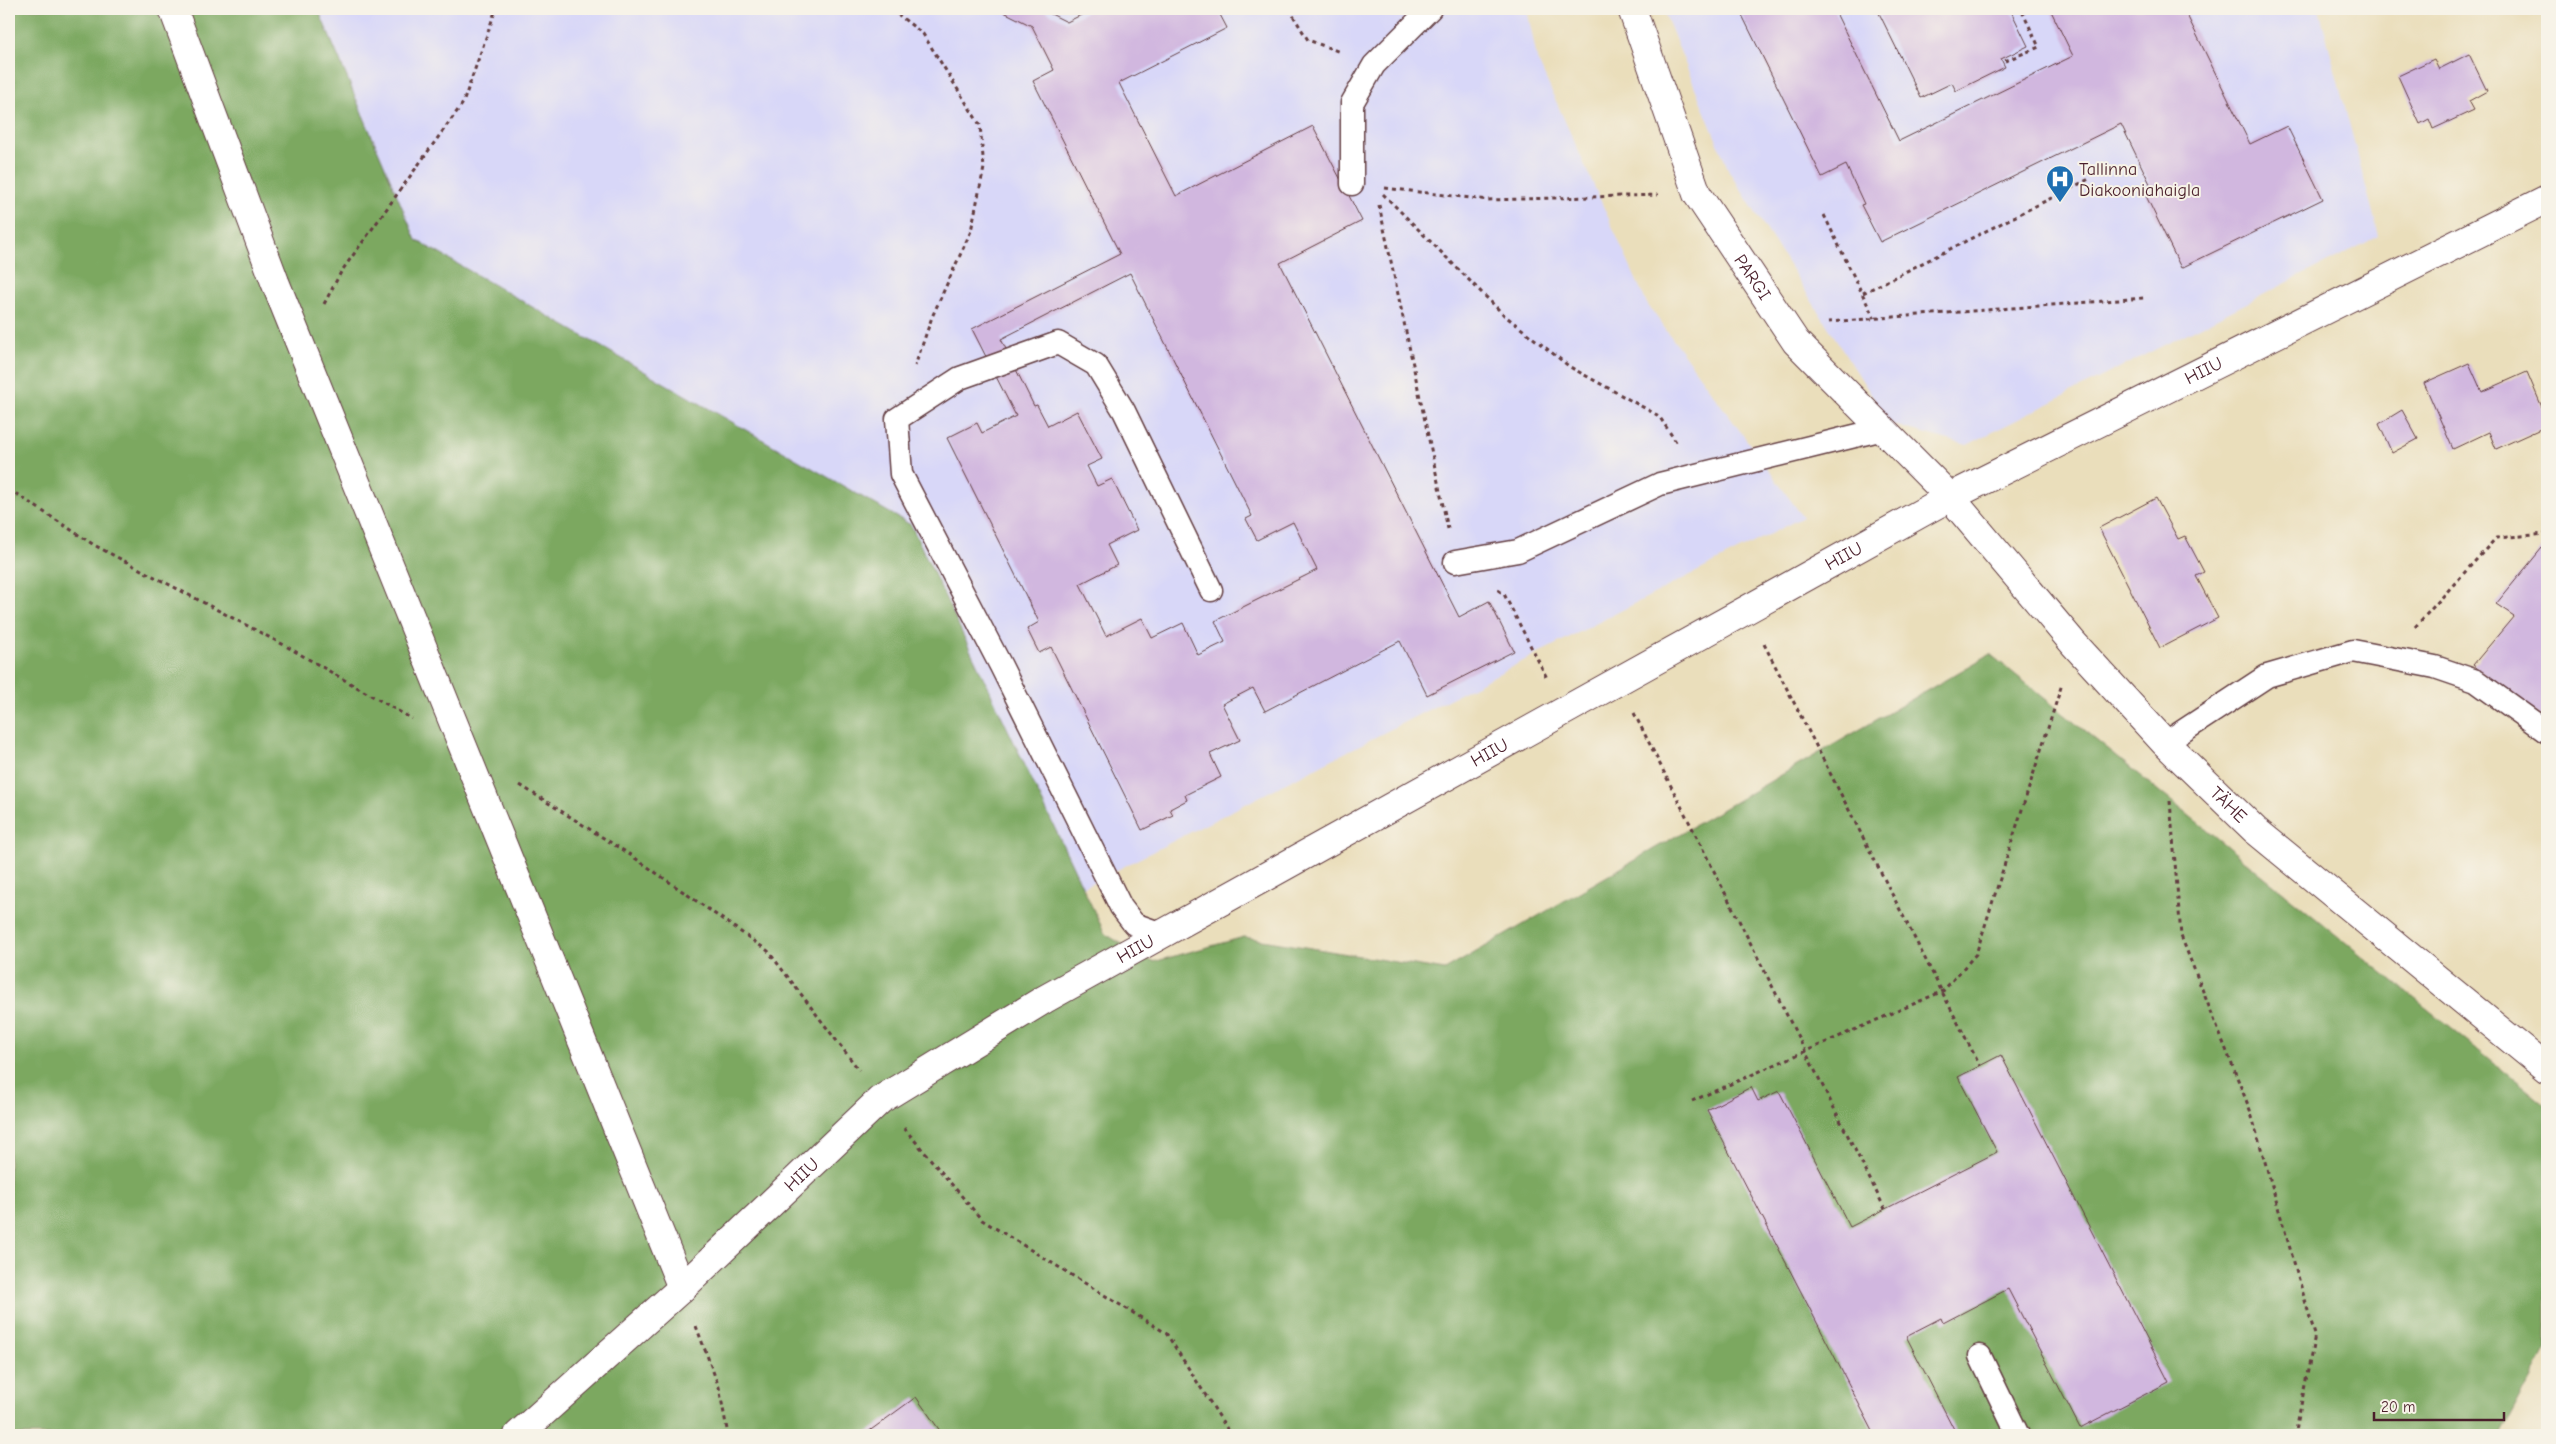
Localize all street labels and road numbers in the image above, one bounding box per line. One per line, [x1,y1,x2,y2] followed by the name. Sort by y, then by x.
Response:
[1730,250,1775,304] street label: PARGI
[2181,352,2226,389] street label: HIIU
[1821,537,1866,575] street label: HIIU
[1467,734,1512,771] street label: HIIU
[2206,782,2251,827] street label: TÄHE
[1113,930,1158,968] street label: HIIU
[780,1153,823,1196] street label: HIIU

